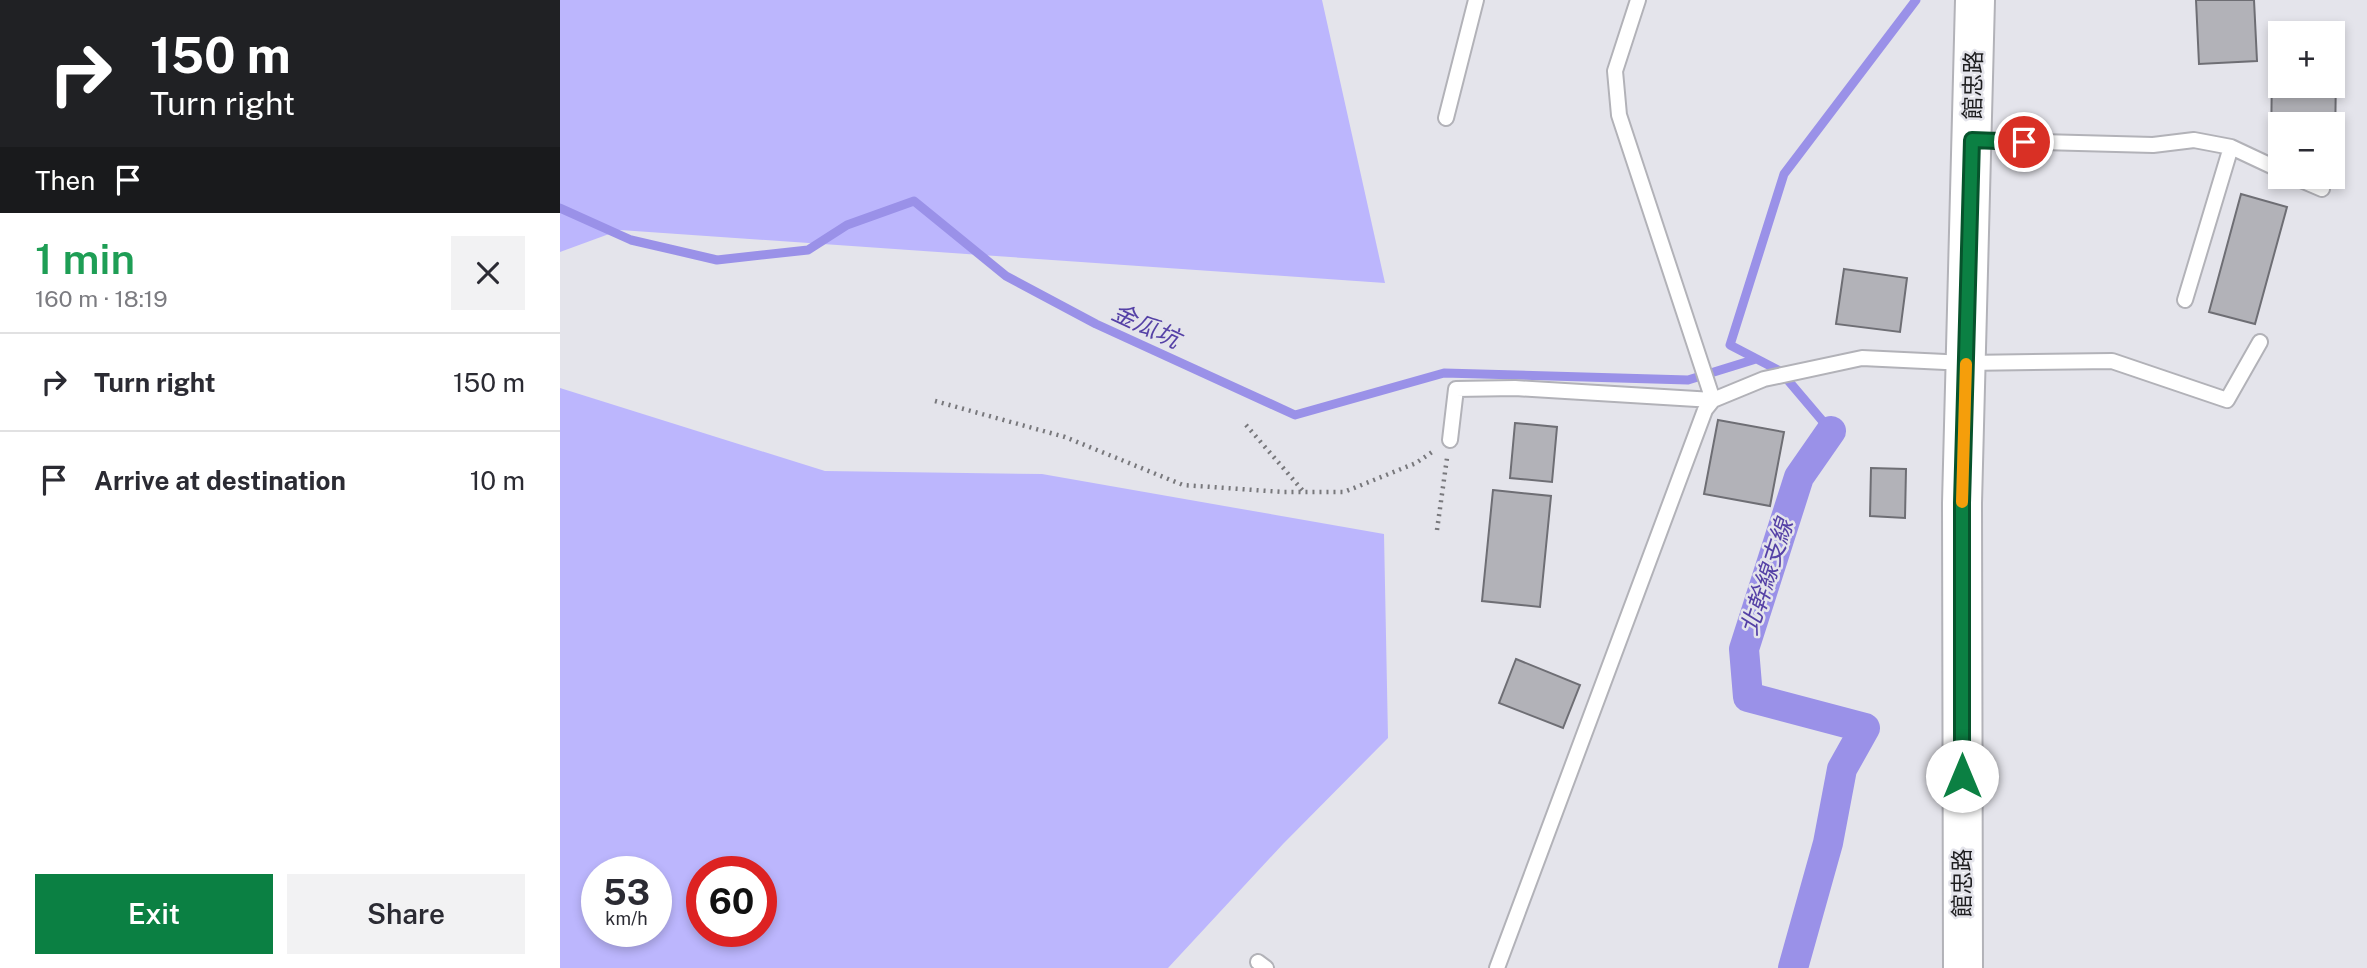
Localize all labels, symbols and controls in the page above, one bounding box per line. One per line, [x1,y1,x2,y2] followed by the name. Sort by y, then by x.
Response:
[2268,21,2345,189] map controls
[2268,21,2345,98] button: +
[150,26,291,84] text: 150 m
[35,28,126,119] icon: right
[1958,50,1987,120] street label: 館忠路
[150,85,295,122] text: Turn right
[1994,112,2054,172] pin
[2268,112,2345,189] button: −
[2005,123,2043,161] icon: arrive
[109,161,147,199] icon: arrive
[35,165,95,196] text: Then
[35,234,135,283] text: 1 min
[451,236,525,310] button: close
[35,285,168,312] text: 160 m · 18:19
[1108,297,1188,354] water label: 金瓜坑
[35,363,73,401] icon: right
[94,367,216,398] text: Turn right
[453,367,525,398] text: 150 m
[35,461,73,499] icon: arrive
[94,465,346,496] text: Arrive at destination
[470,465,525,496] text: 10 m
[1734,512,1799,638] water label: 北幹線支線
[1925,739,1999,813] position arrow
[1948,849,1975,918] street label: 館忠路
[686,856,777,947] speed limit sign: 60
[603,872,650,913] text: 53
[35,874,273,954] button: Exit
[287,874,525,954] button: Share
[605,908,648,929] text: km/h

